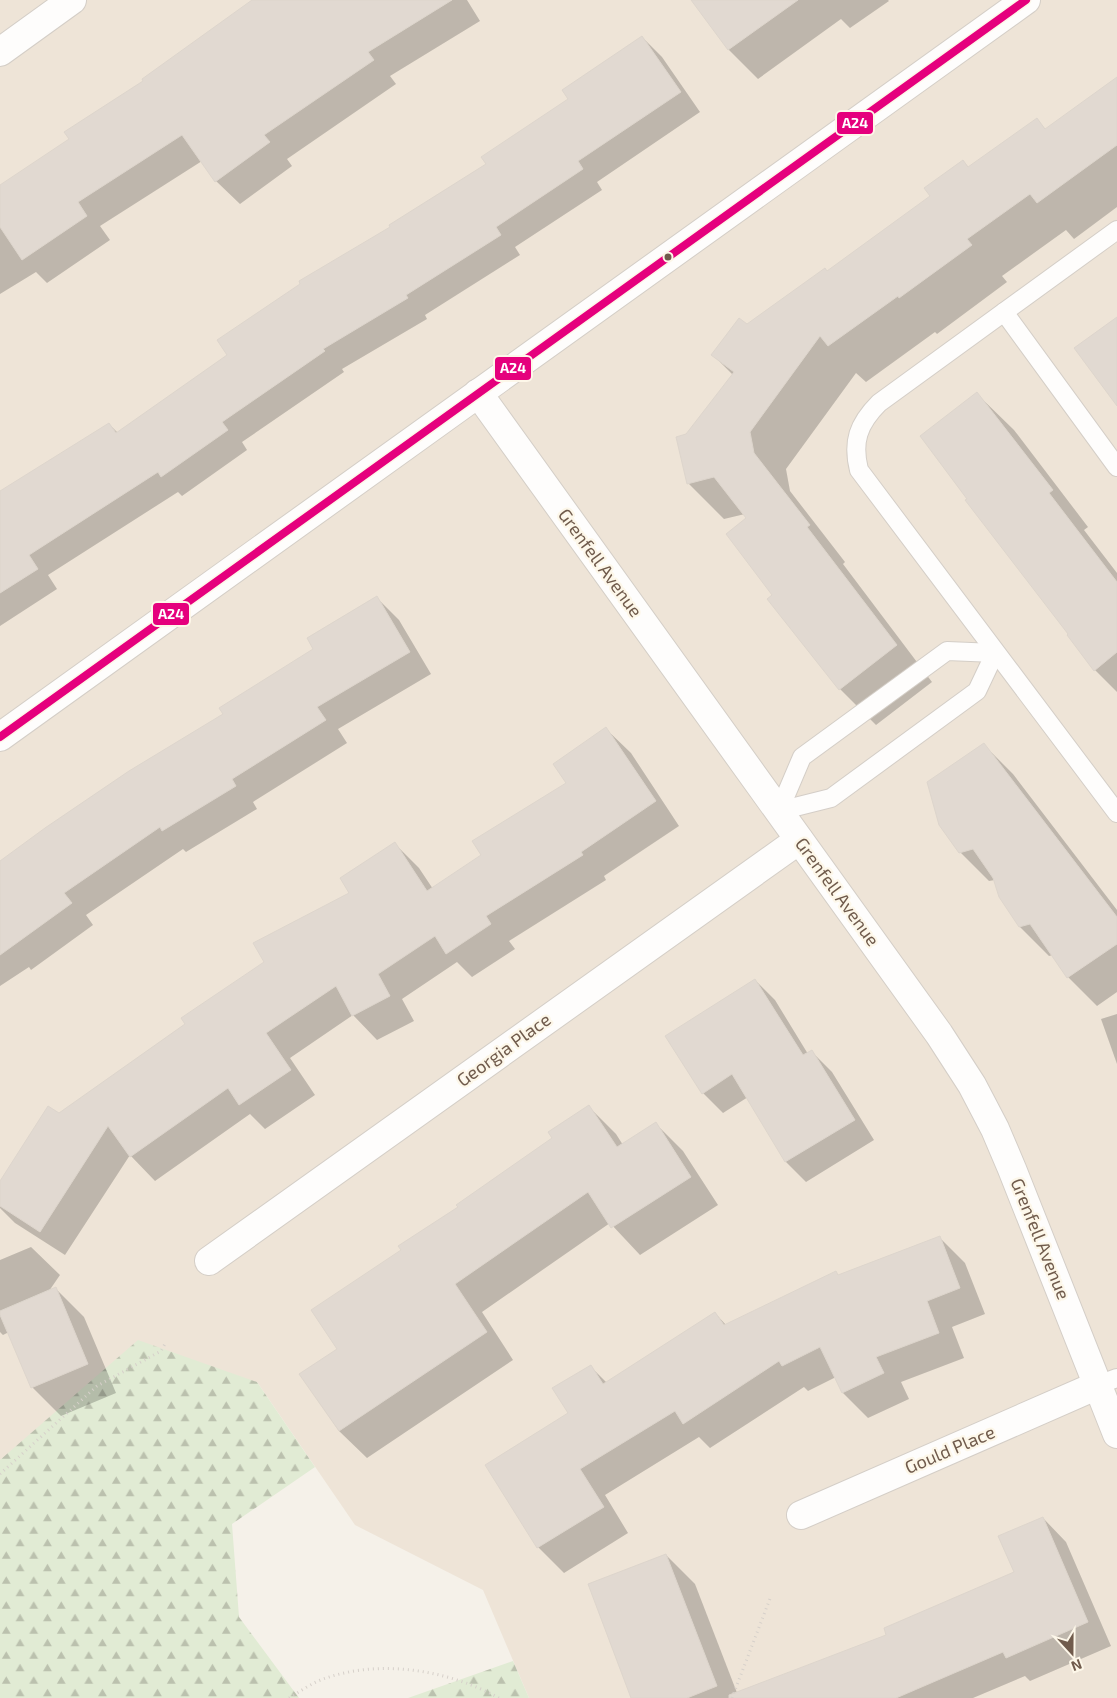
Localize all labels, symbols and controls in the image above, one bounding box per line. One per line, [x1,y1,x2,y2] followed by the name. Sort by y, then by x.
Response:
[836,111,874,135] line badge: A24
[842,114,868,131] text: A24
[663,252,673,262] unlabelled marker
[494,356,532,381] line badge: A24
[500,359,526,376] text: A24
[554,504,648,621] street label: Grenfell Avenue
[152,602,190,626] line badge: A24
[158,605,184,622] text: A24
[791,833,885,950] street label: Grenfell Avenue
[452,1008,555,1091] street label: Georgia Place
[1007,1175,1075,1303] street label: Grenfell Avenue
[901,1420,998,1478] street label: Gould Place
[1047,1628,1097,1678] north arrow
[1069,1656,1085,1675] text: N

